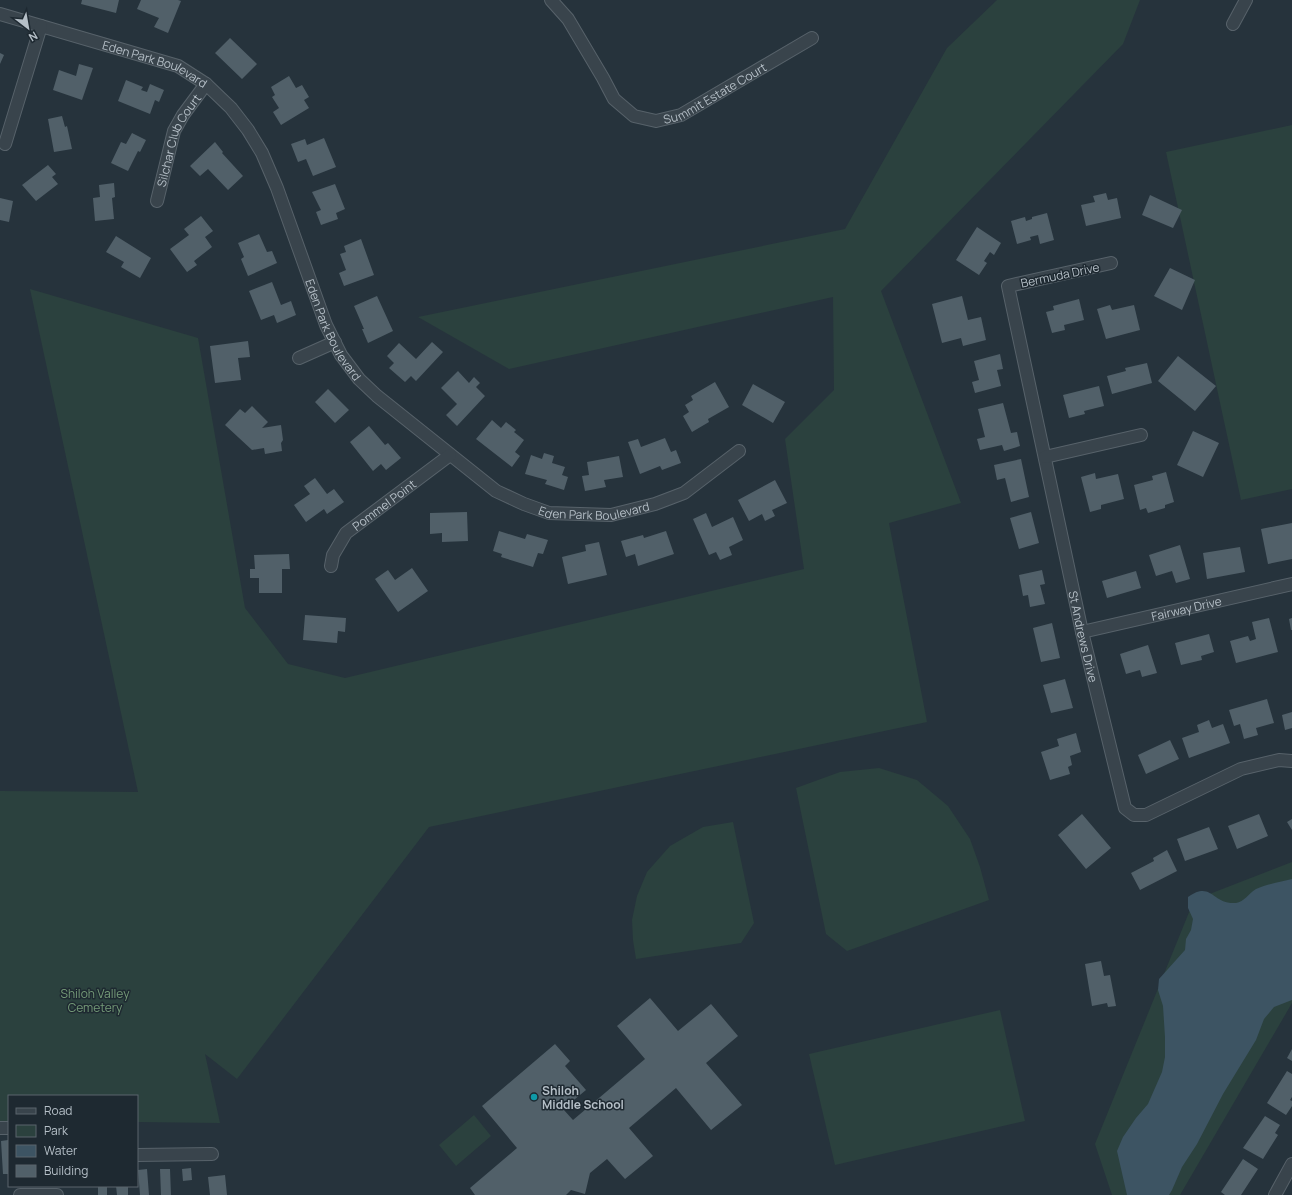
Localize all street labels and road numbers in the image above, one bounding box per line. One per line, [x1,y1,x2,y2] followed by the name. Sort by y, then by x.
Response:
[100,36,211,91] street label: Eden Park Boulevard
[661,58,769,127] street label: Summit Estate Court
[152,90,205,189] street label: Silchar Club Court
[1019,258,1101,292] street label: Bermuda Drive
[302,276,366,384] street label: Eden Park Boulevard
[348,475,419,534] street label: Pommel Point
[536,497,651,524] street label: Eden Park Boulevard
[1065,589,1102,684] street label: St Andrews Drive
[1150,592,1223,624] street label: Fairway Drive

